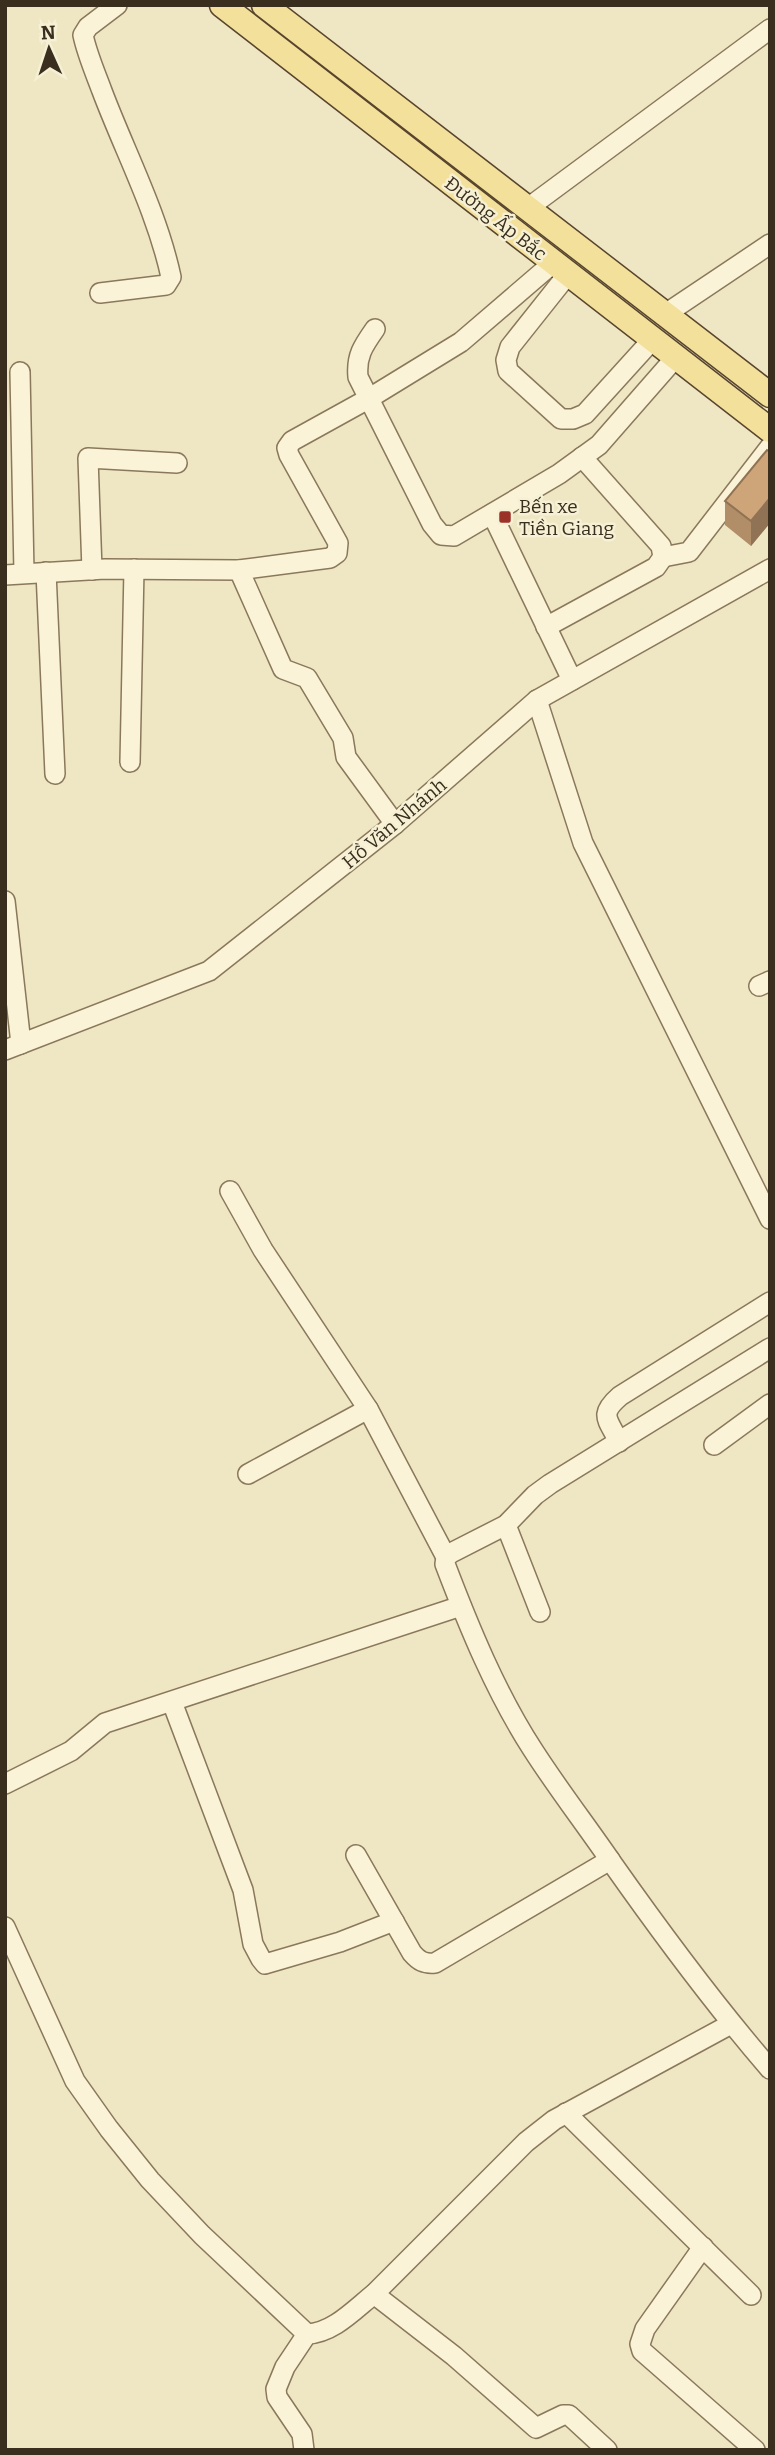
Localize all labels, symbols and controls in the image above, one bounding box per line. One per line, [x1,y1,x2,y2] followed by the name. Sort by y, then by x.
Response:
[14,14,84,84] north arrow
[40,21,56,44] text: N
[440,171,552,265] street label: Đường Ấp Bắc
[519,495,614,540] place label: Bến xe Tiền Giang
[497,509,513,525] marker: Bến xe Tiền Giang
[338,773,451,873] street label: Hồ Văn Nhánh

